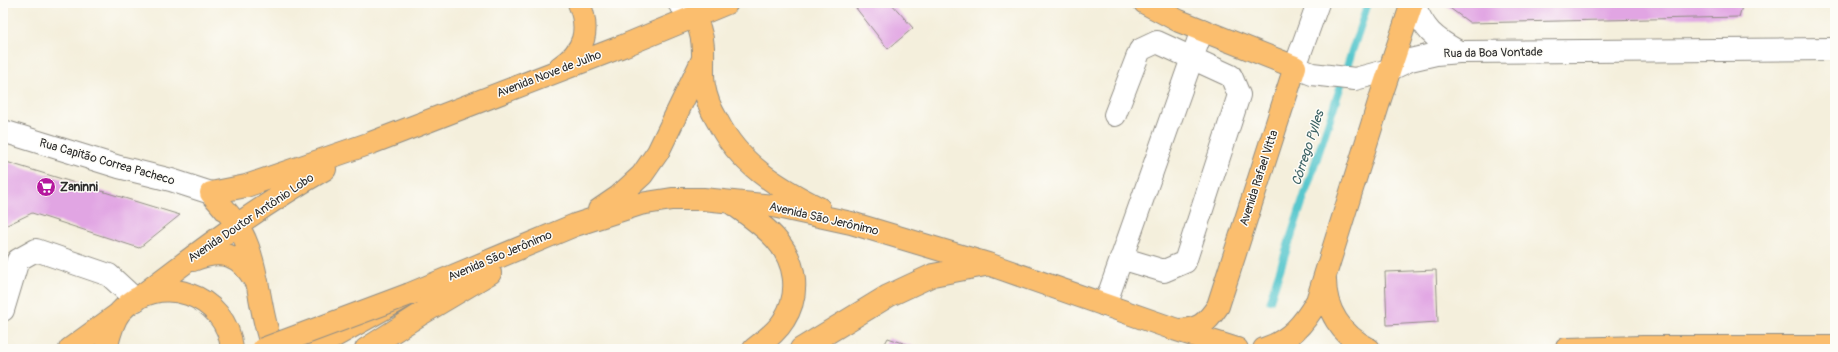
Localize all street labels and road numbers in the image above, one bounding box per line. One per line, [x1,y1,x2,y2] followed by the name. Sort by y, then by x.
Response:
[1443,45,1543,61] street label: Rua da Boa Vontade
[495,47,604,101] street label: Avenida Nove de Julho
[1236,128,1282,228] street label: Avenida Rafael Vitta
[38,135,177,189] street label: Rua Capitão Correa Pacheco
[185,170,317,266] street label: Avenida Doutor Antônio Lobo
[768,199,881,239] street label: Avenida São Jerônimo
[446,227,555,285] street label: Avenida São Jerônimo

